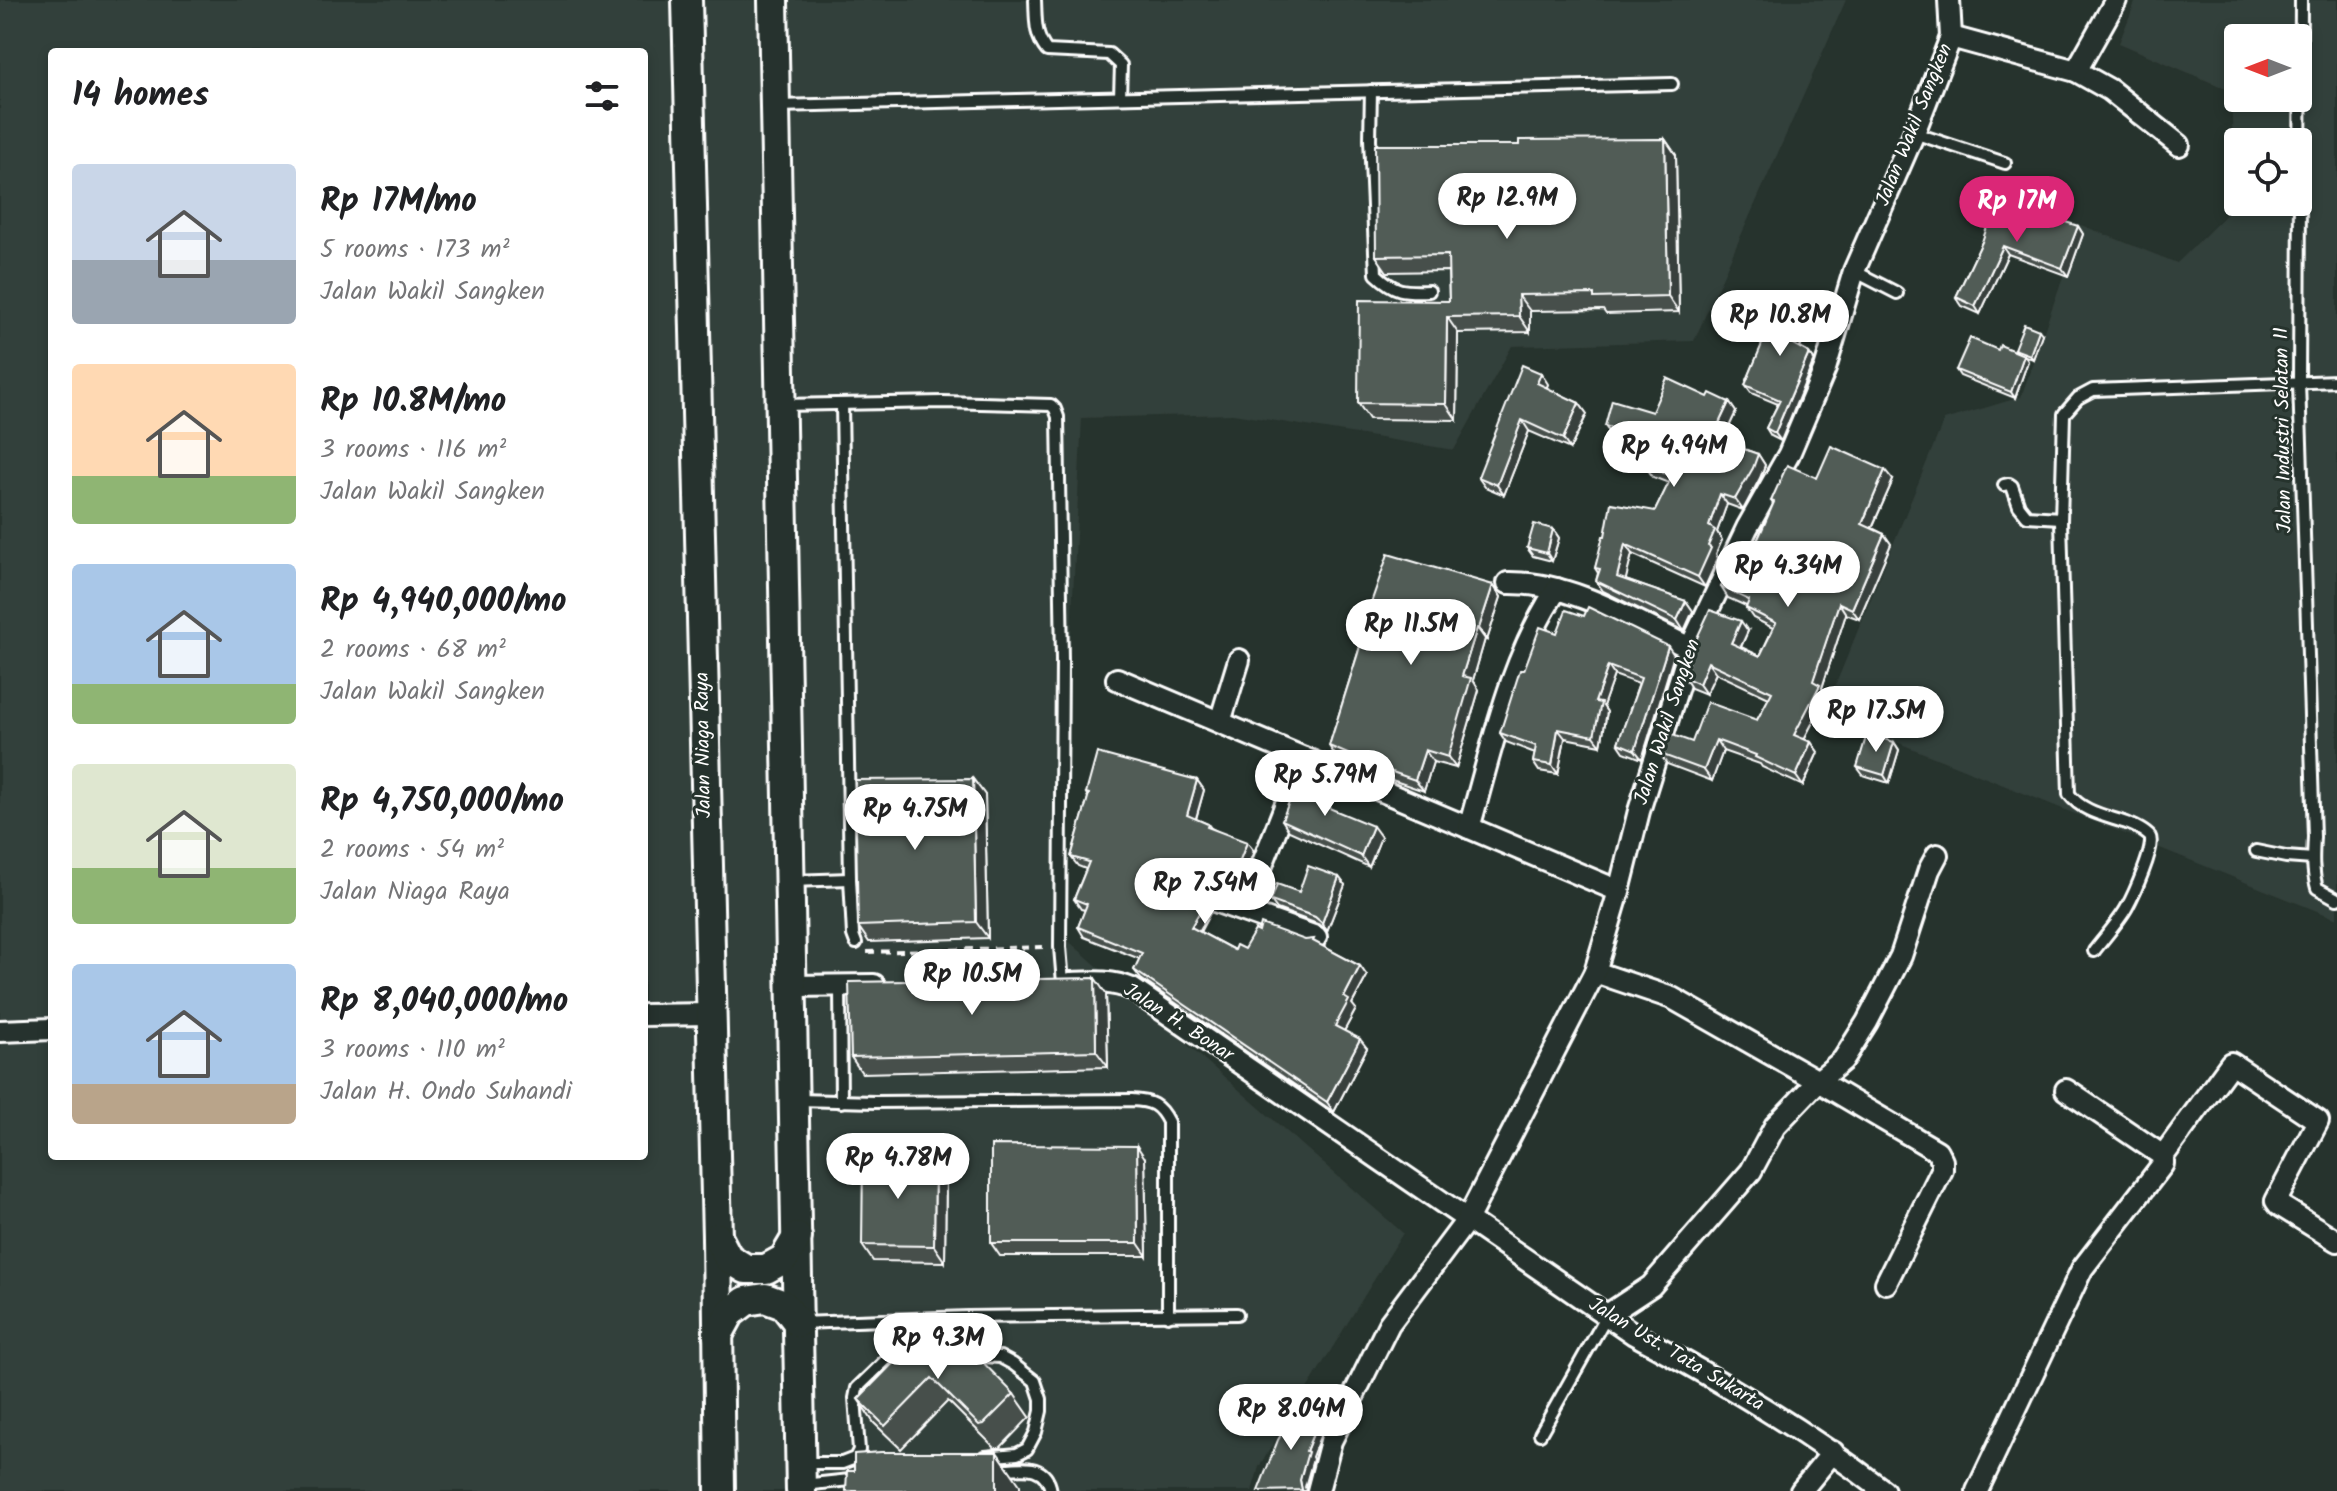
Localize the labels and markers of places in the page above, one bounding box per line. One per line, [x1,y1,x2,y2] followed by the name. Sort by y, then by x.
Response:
[1424,173,1590,241] pin: Rp 12.9M
[1952,176,2082,244] pin: Rp 17M
[1697,290,1863,358] pin: Rp 10.8M
[1591,421,1757,489] pin: Rp 4.94M
[1705,541,1871,609] pin: Rp 4.34M
[1328,599,1494,667] pin: Rp 11.5M
[1793,686,1959,754] pin: Rp 17.5M
[1242,750,1408,818] pin: Rp 5.79M
[832,784,998,852] pin: Rp 4.75M
[1122,858,1288,926] pin: Rp 7.54M
[889,949,1055,1017] pin: Rp 10.5M
[815,1133,981,1201] pin: Rp 4.78M
[864,1313,1012,1381] pin: Rp 9.3M
[1208,1384,1374,1452] pin: Rp 8.04M

